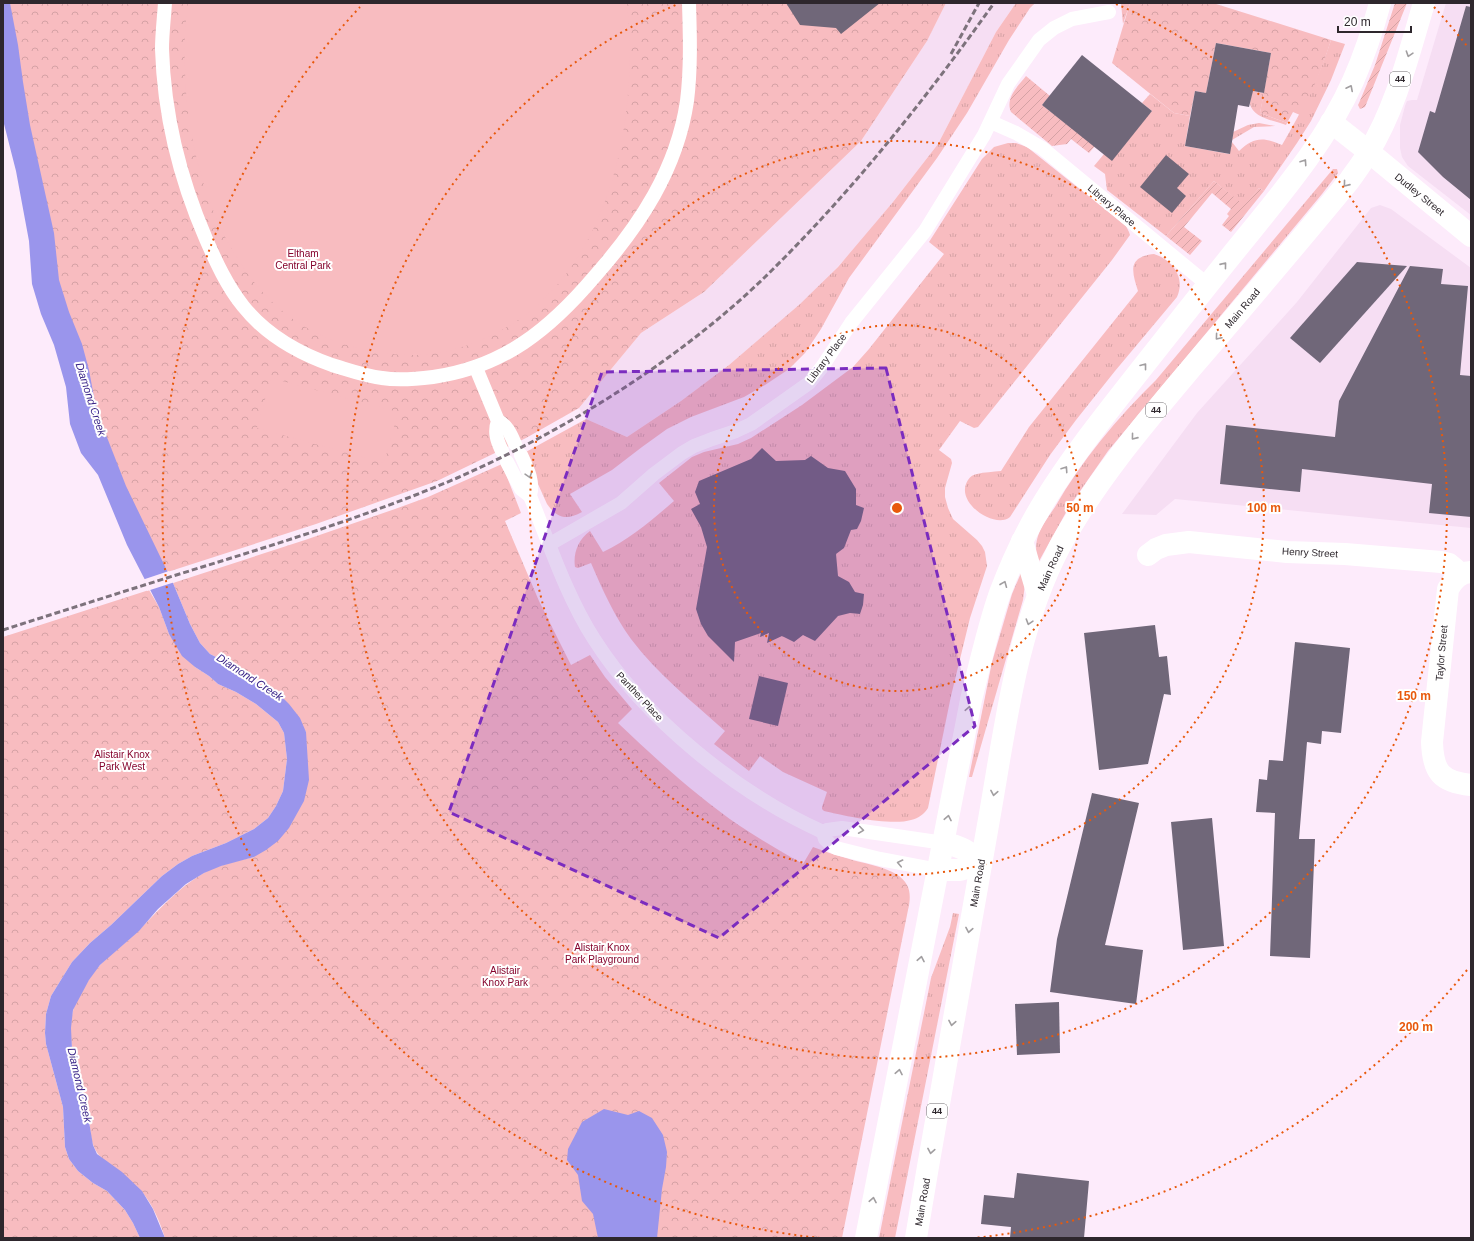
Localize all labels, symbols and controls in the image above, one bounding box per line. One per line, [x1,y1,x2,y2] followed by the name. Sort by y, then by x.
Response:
[1338,8,1411,34] scale bar
[1344,15,1371,29] text: 20 m
[1405,50,1414,57] one-way arrow
[1390,72,1410,86] road number: 44
[1345,84,1353,92] one-way arrow
[1299,160,1306,167] one-way arrow
[1393,171,1447,218] street label: Dudley Street
[1344,180,1351,187] one-way arrow
[1086,182,1138,229] street label: Library Place
[275,248,332,271] park label: Eltham Central Park
[1220,262,1227,269] one-way arrow
[1223,286,1262,330] street label: Main Road
[804,331,849,385] street label: Library Place
[1215,333,1222,340] one-way arrow
[73,361,109,438] water label: Diamond Creek
[1139,363,1146,370] one-way arrow
[1146,403,1166,417] road number: 44
[1132,433,1139,440] one-way arrow
[1060,466,1068,473] one-way arrow
[524,471,533,478] one-way arrow
[890,501,904,515] centre of rings
[1066,501,1094,515] text: 50 m
[1247,501,1281,515] text: 100 m
[1035,544,1066,592] street label: Main Road
[1282,546,1339,559] street label: Henry Street
[999,580,1007,587] one-way arrow
[1025,618,1034,625] one-way arrow
[1434,624,1449,681] street label: Taylor Street
[215,651,286,703] water label: Diamond Creek
[614,670,665,723] street label: Panther Place
[1397,689,1431,703] text: 150 m
[965,706,973,712] one-way arrow
[94,749,150,772] park label: Alistair Knox Park West
[990,789,998,796] one-way arrow
[944,815,952,821] one-way arrow
[858,825,864,834] one-way arrow
[968,858,987,908] street label: Main Road
[897,860,903,868] one-way arrow
[965,926,974,933] one-way arrow
[565,942,639,965] park label: Alistair Knox Park Playground
[916,956,925,962] one-way arrow
[482,965,529,988] park label: Alistair Knox Park
[949,1020,957,1026] one-way arrow
[1399,1020,1433,1034] text: 200 m
[66,1046,95,1124] water label: Diamond Creek
[894,1069,902,1075] one-way arrow
[927,1104,947,1118] road number: 44
[927,1148,935,1154] one-way arrow
[913,1177,932,1227] street label: Main Road
[869,1197,877,1203] one-way arrow

